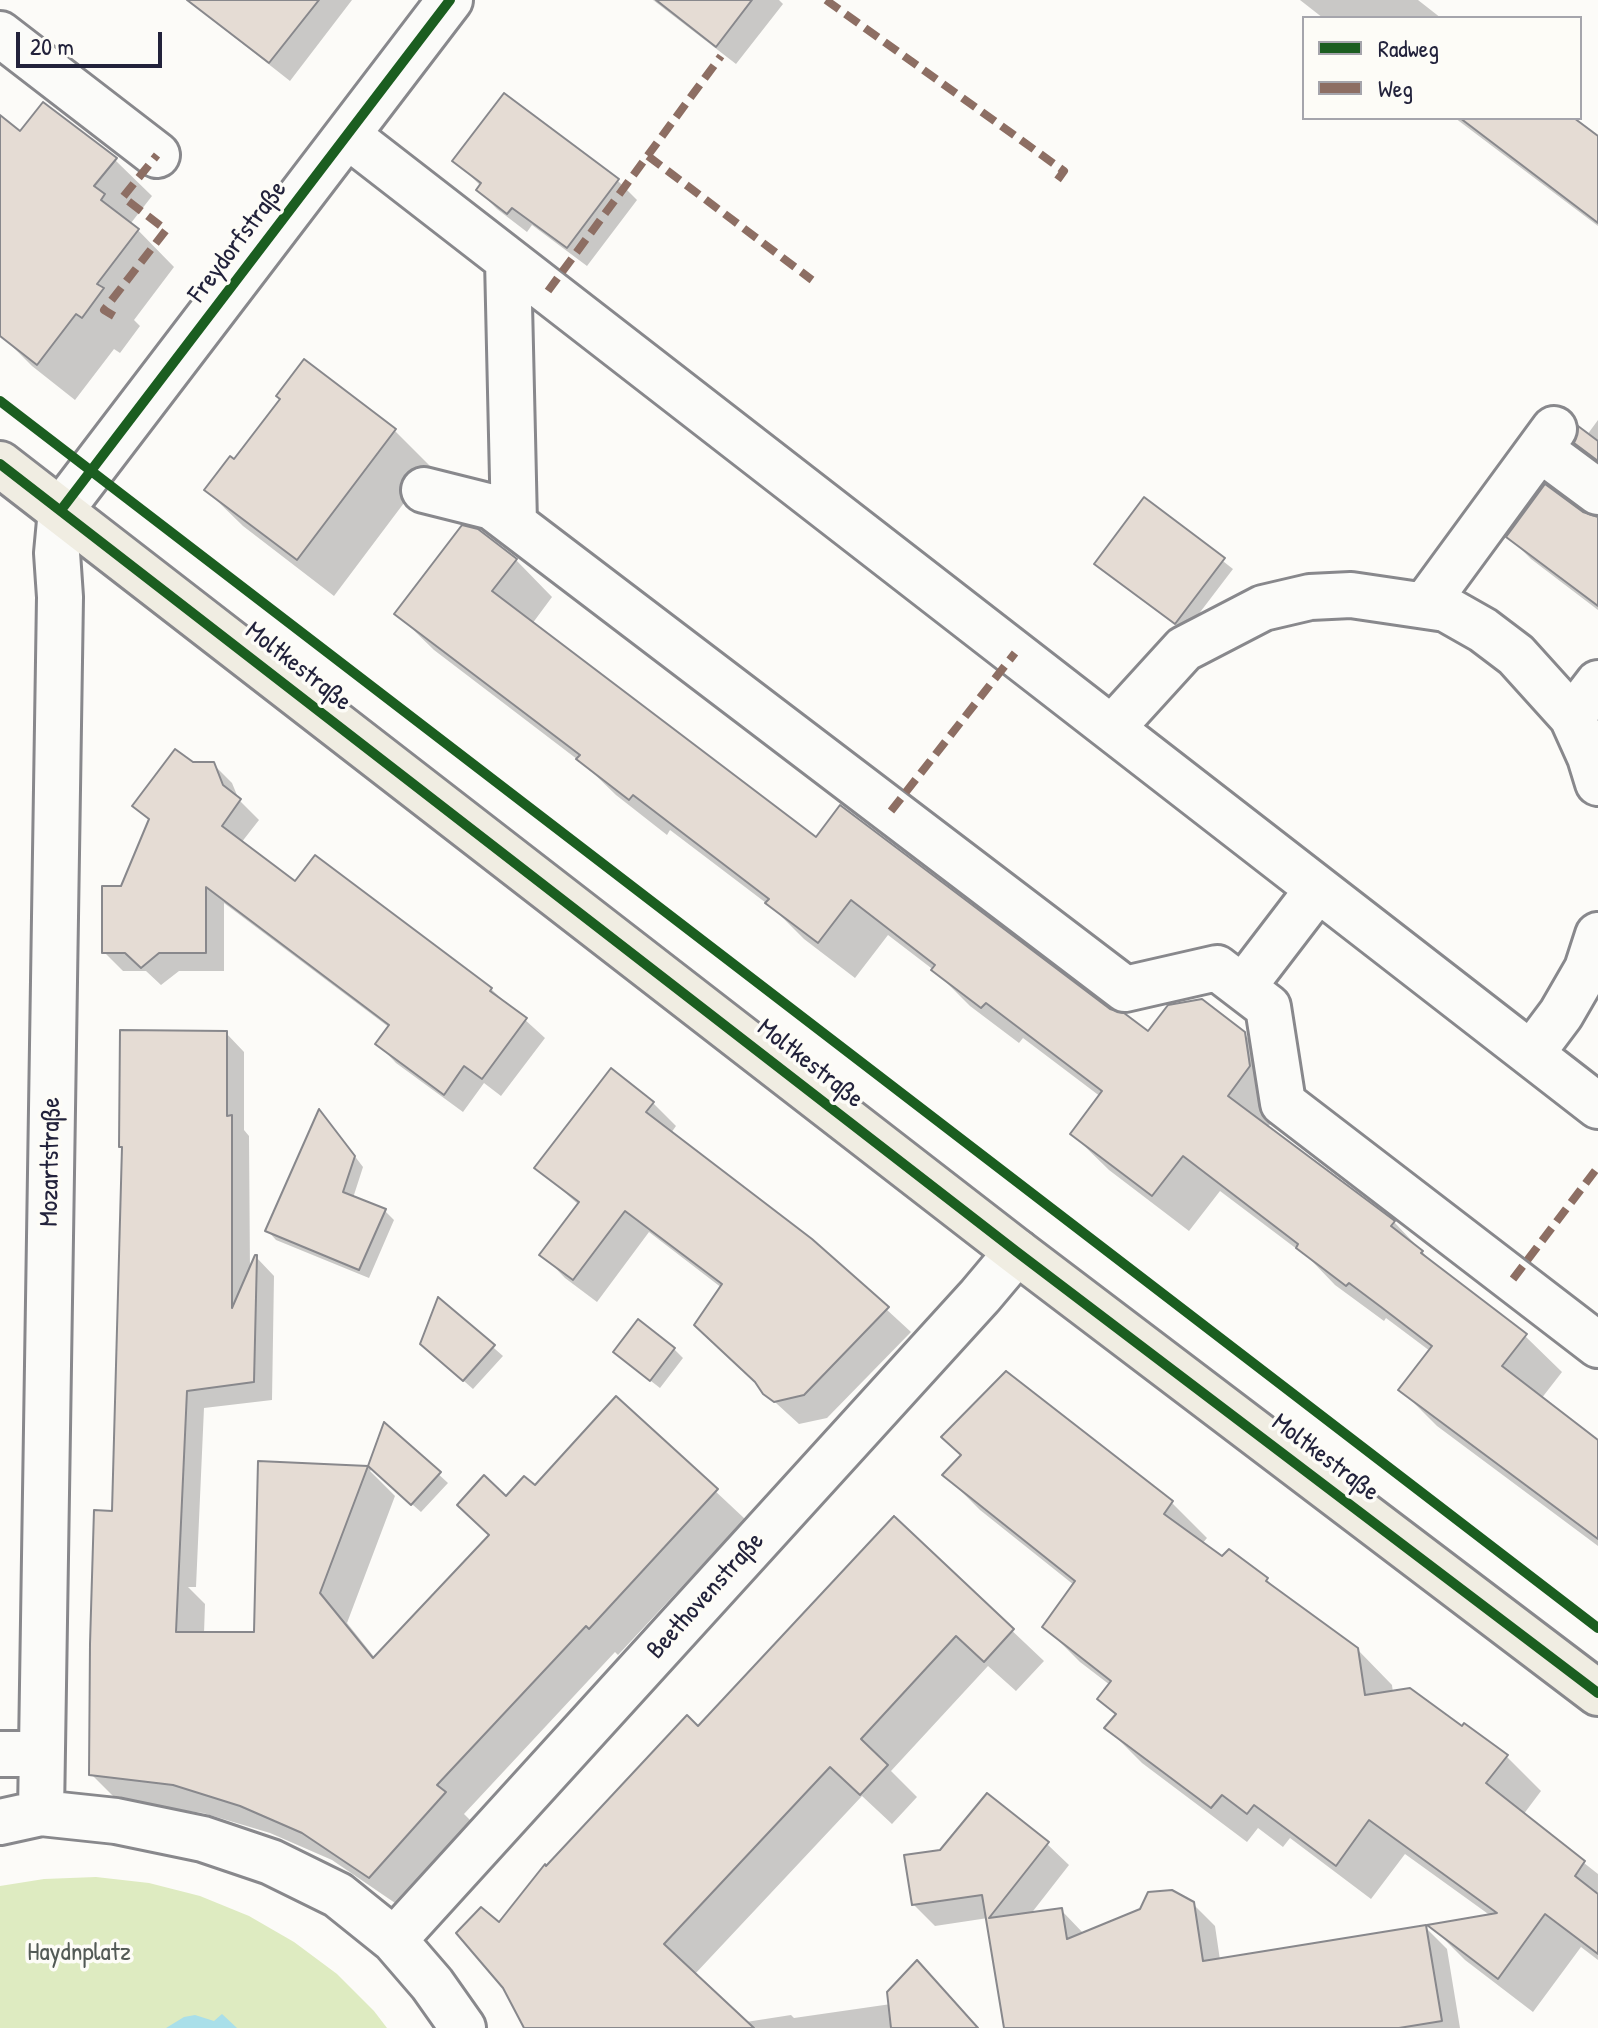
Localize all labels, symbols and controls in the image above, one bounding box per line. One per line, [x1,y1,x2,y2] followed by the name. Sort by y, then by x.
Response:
[20,16,166,66] scale bar
[1302,16,1582,120] legend
[30,30,74,62] text: 20 m
[1378,32,1439,64] text: Radweg
[1378,72,1413,104] text: Weg
[182,175,294,309] street label: Freydorfstraße
[239,616,357,718] street label: Moltkestraße
[751,1013,869,1115] street label: Moltkestraße
[34,1097,68,1227] street label: Mozartstraße
[1265,1408,1385,1508] street label: Moltkestraße
[641,1526,771,1666] street label: Beethovenstraße
[27,1937,131,1969] park label: Haydnplatz

